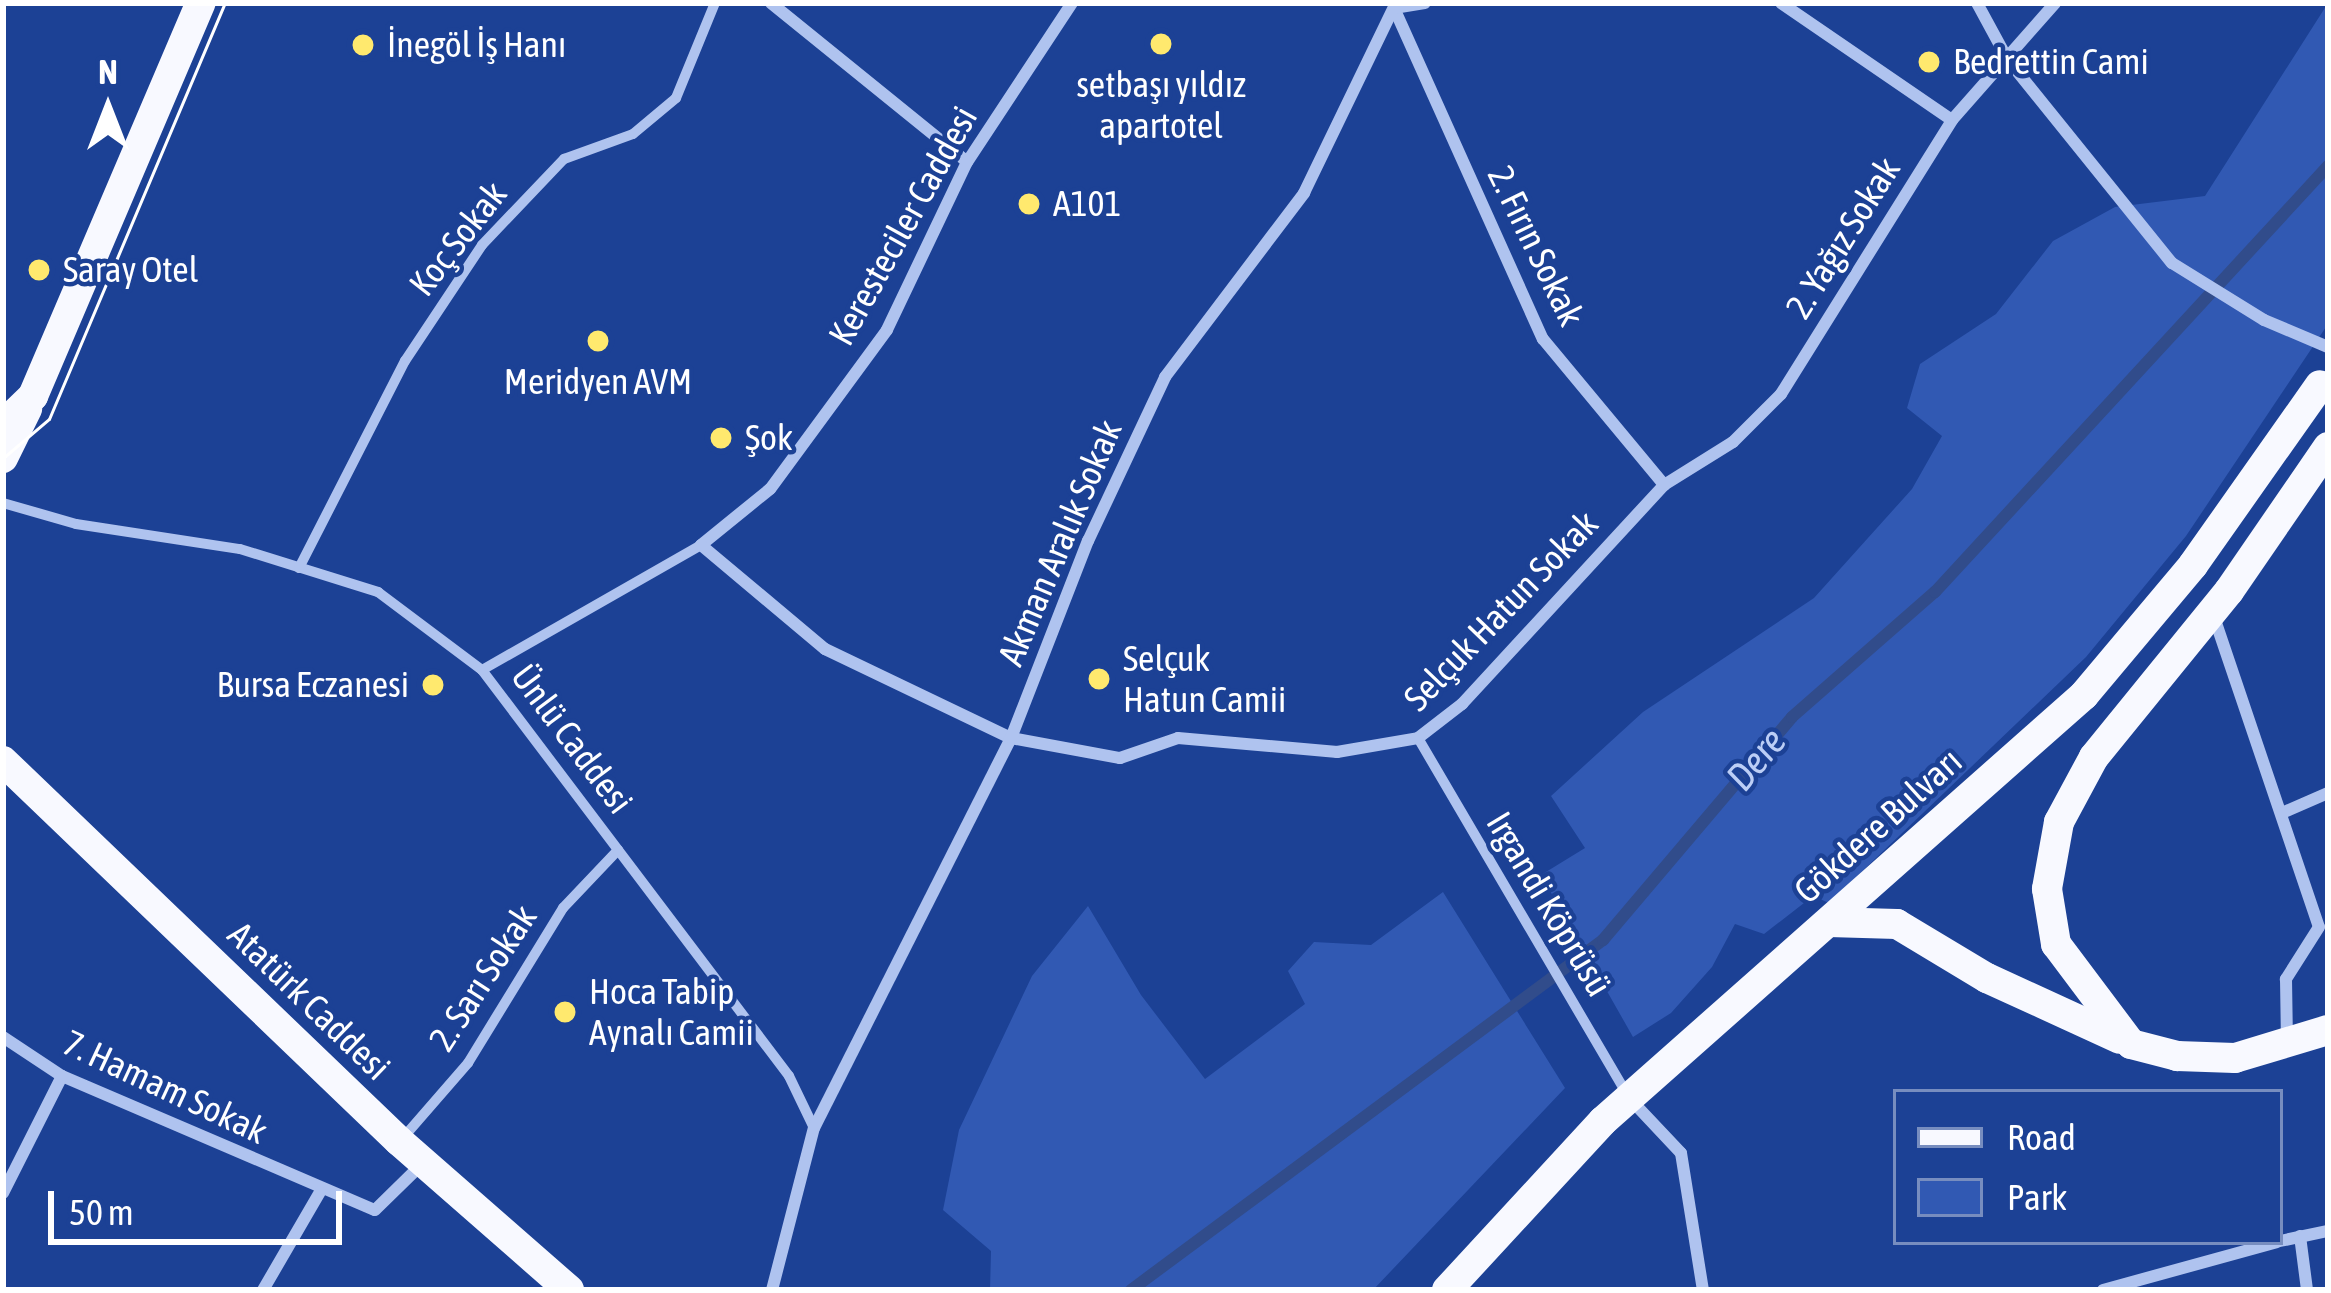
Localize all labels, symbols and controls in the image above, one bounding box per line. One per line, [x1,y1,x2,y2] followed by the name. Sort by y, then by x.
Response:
[387,23,566,67] place label: İnegöl İş Hanı
[1148,31,1174,57] marker: setbaşı yıldız apartotel
[350,32,376,58] marker: İnegöl İş Hanı
[1953,40,2149,84] place label: Bedrettin Cami
[48,48,168,168] north arrow
[1916,49,1942,75] marker: Bedrettin Cami
[98,53,118,91] text: N
[1076,62,1246,147] place label: setbaşı yıldız apartotel
[820,99,986,353] street label: Keresteciler Caddesi
[1777,150,1909,326] street label: 2. Yağız Sokak
[1479,159,1593,333] street label: 2. Fırın Sokak
[400,173,516,305] street label: Koç Sokak
[1053,182,1121,226] place label: A101
[1016,191,1042,217] marker: A101
[63,248,198,292] place label: Saray Otel
[26,257,52,283] marker: Saray Otel
[585,328,611,354] marker: Meridyen AVM
[504,360,692,404] place label: Meridyen AVM
[989,414,1131,672] street label: Akman Aralık Sokak
[745,416,793,460] place label: Şok
[708,425,734,451] marker: Şok
[1395,502,1607,720] street label: Selçuk Hatun Sokak
[1123,636,1286,721] place label: Selçuk Hatun Camii
[502,656,642,822] street label: Ünlü Caddesi
[216,663,409,707] place label: Bursa Eczanesi
[1086,666,1112,692] marker: Selçuk Hatun Camii
[420,672,446,698] marker: Bursa Eczanesi
[1716,718,1796,800] water label: Dere
[1785,740,1971,912] street label: Gökdere Bulvarı
[1477,804,1621,1004] street label: Irgandi Köprüsü
[420,897,546,1059] street label: 2. Sarı Sokak
[219,913,399,1089] street label: Atatürk Caddesi
[589,969,754,1054] place label: Hoca Tabip Aynalı Camii
[552,999,578,1025] marker: Hoca Tabip Aynalı Camii
[56,1021,274,1153] street label: 7. Hamam Sokak
[1893,1089,2283,1245] legend
[2007,1116,2076,1158] text: Road
[54,1167,348,1241] scale bar
[2007,1176,2067,1218] text: Park
[69,1191,134,1233] text: 50 m

